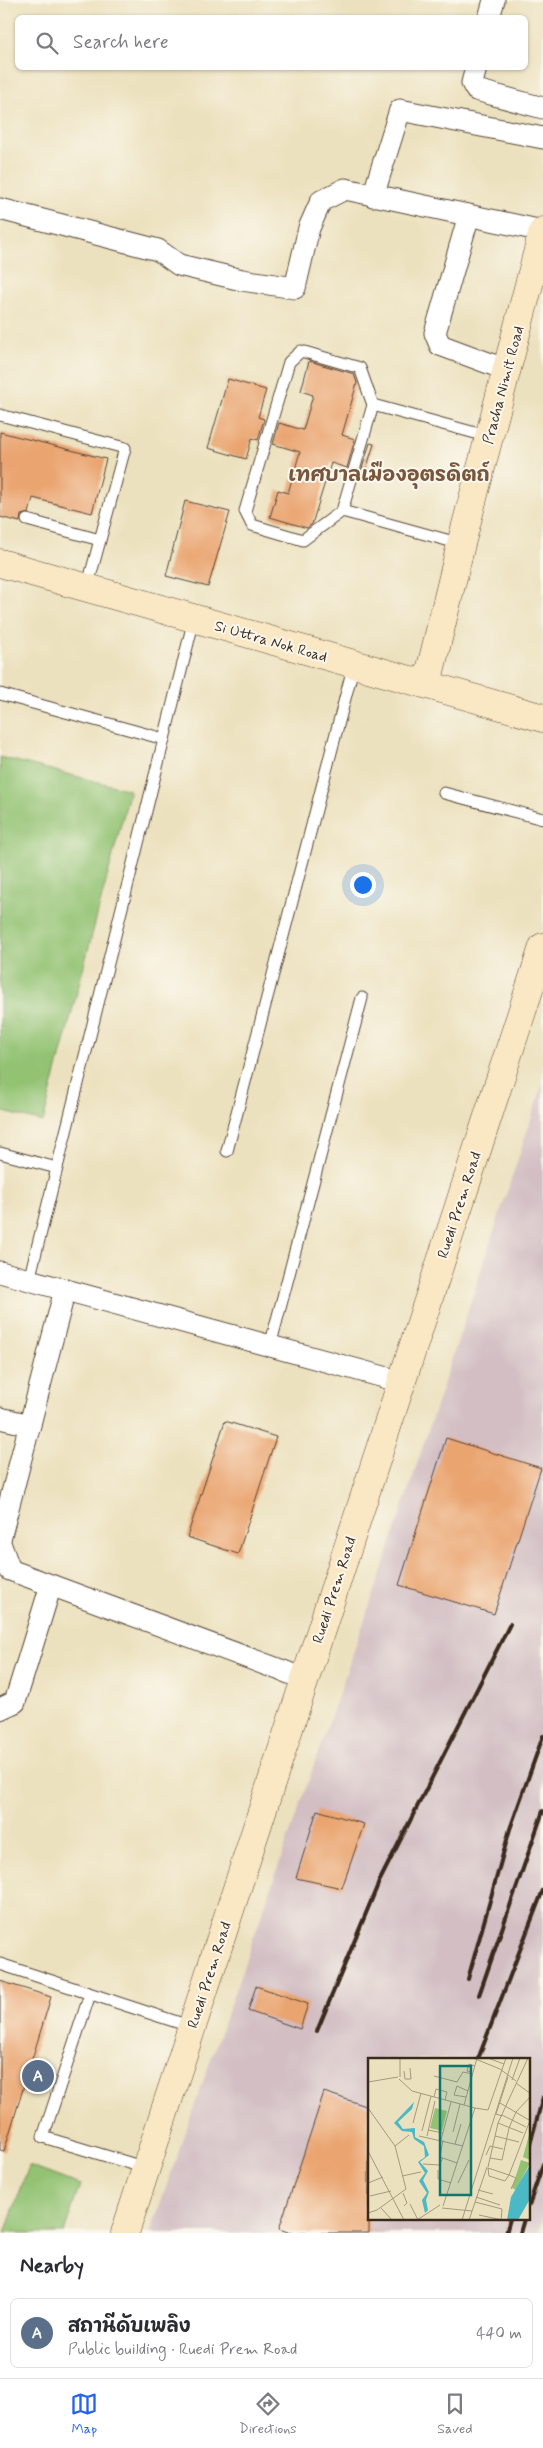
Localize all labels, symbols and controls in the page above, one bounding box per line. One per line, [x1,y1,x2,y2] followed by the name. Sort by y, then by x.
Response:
[15,15,528,70] search box
[33,29,61,57] icon: search
[73,30,169,55] text: Search here
[479,324,529,447] street label: Pracha Nimit Road
[288,461,490,489] district label: เทศบาลเมืองอุตรดิตถ์
[212,616,329,668] street label: Si Uttra Nok Road
[350,872,376,898] your location
[433,1149,487,1261] street label: Ruedi Prem Road
[308,1534,362,1646] street label: Ruedi Prem Road
[183,1919,237,2031] street label: Ruedi Prem Road
[22,2057,54,2095] pin: A
[368,2058,530,2220] inset map
[20,2252,84,2280] text: Nearby
[68,2314,191,2339] text: สถานีดับเพลิง
[32,2323,42,2344] text: A
[476,2323,522,2344] text: 440 m
[68,2339,297,2360] text: Public building · Ruedi Prem Road
[70,2390,98,2438] tab: Map
[239,2390,297,2438] tab: Directions
[437,2390,473,2438] tab: Saved

